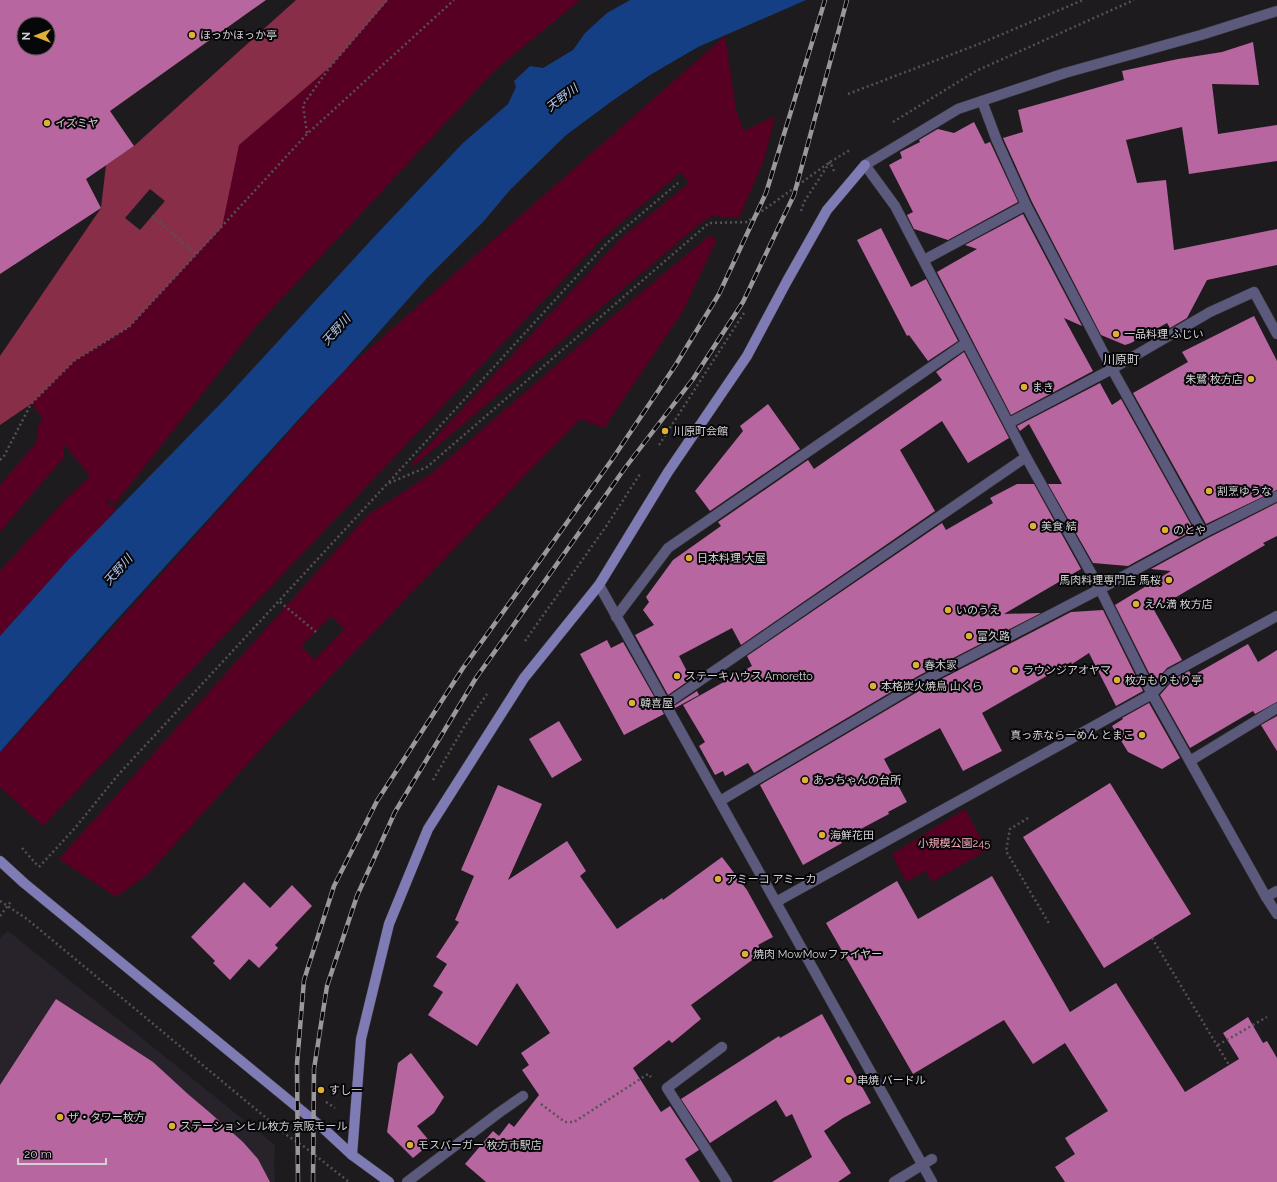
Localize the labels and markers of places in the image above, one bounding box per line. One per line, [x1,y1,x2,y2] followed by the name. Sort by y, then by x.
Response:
[200,29,277,42] place label: ほっかほっか亭
[187,30,197,40] marker: ほっかほっか亭
[55,117,99,130] place label: イズミヤ
[42,118,52,128] marker: イズミヤ
[1124,328,1204,341] place label: 一品料理 ふじい
[1111,329,1121,339] marker: 一品料理 ふじい
[1185,373,1243,386] place label: 朱鷺 枚方店
[1246,374,1256,384] marker: 朱鷺 枚方店
[1032,381,1054,394] place label: まき
[1019,382,1029,392] marker: まき
[673,425,728,438] place label: 川原町会館
[660,426,670,436] marker: 川原町会館
[1217,485,1272,498] place label: 割烹ゆうな
[1204,486,1214,496] marker: 割烹ゆうな
[1041,520,1077,533] place label: 美食 結
[1028,521,1038,531] marker: 美食 結
[1173,524,1206,537] place label: のとや
[1160,525,1170,535] marker: のとや
[697,552,766,565] place label: 日本料理 大屋
[684,553,694,563] marker: 日本料理 大屋
[1059,574,1161,587] place label: 馬肉料理専門店 馬桜
[1164,575,1174,585] marker: 馬肉料理専門店 馬桜
[1144,598,1213,611] place label: えん満 枚方店
[1131,599,1141,609] marker: えん満 枚方店
[956,604,1000,617] place label: いのうえ
[943,605,953,615] marker: いのうえ
[977,630,1010,643] place label: 富久路
[964,631,974,641] marker: 富久路
[924,659,957,672] place label: 春木家
[911,660,921,670] marker: 春木家
[1023,664,1111,677] place label: ラウンジアオヤマ
[1010,665,1020,675] marker: ラウンジアオヤマ
[685,670,813,683] place label: ステーキハウス Amoretto
[672,671,682,681] marker: ステーキハウス Amoretto
[1125,674,1202,687] place label: 枚方もりもり亭
[1112,675,1122,685] marker: 枚方もりもり亭
[881,680,983,693] place label: 本格炭火焼鳥 山くら
[868,681,878,691] marker: 本格炭火焼鳥 山くら
[640,697,673,710] place label: 韓喜屋
[627,698,637,708] marker: 韓喜屋
[1010,729,1134,742] place label: 真っ赤ならーめん とまこ
[1137,730,1147,740] marker: 真っ赤ならーめん とまこ
[813,774,902,787] place label: あっちゃんの台所
[800,775,810,785] marker: あっちゃんの台所
[830,829,874,842] place label: 海鮮花田
[817,830,827,840] marker: 海鮮花田
[726,873,816,886] place label: アミーコ アミーカ
[713,874,723,884] marker: アミーコ アミーカ
[753,948,882,961] place label: 焼肉 MowMowファイヤー
[740,949,750,959] marker: 焼肉 MowMowファイヤー
[857,1074,926,1087] place label: 串焼 バードル
[844,1075,854,1085] marker: 串焼 バードル
[329,1084,362,1097] place label: すし一
[316,1085,326,1095] marker: すし一
[68,1111,145,1124] place label: ザ・タワー枚方
[55,1112,65,1122] marker: ザ・タワー枚方
[180,1120,348,1133] place label: ステーションヒル枚方 京阪モール
[167,1121,177,1131] marker: ステーションヒル枚方 京阪モール
[418,1139,542,1152] place label: モスバーガー 枚方市駅店
[405,1140,415,1150] marker: モスバーガー 枚方市駅店

